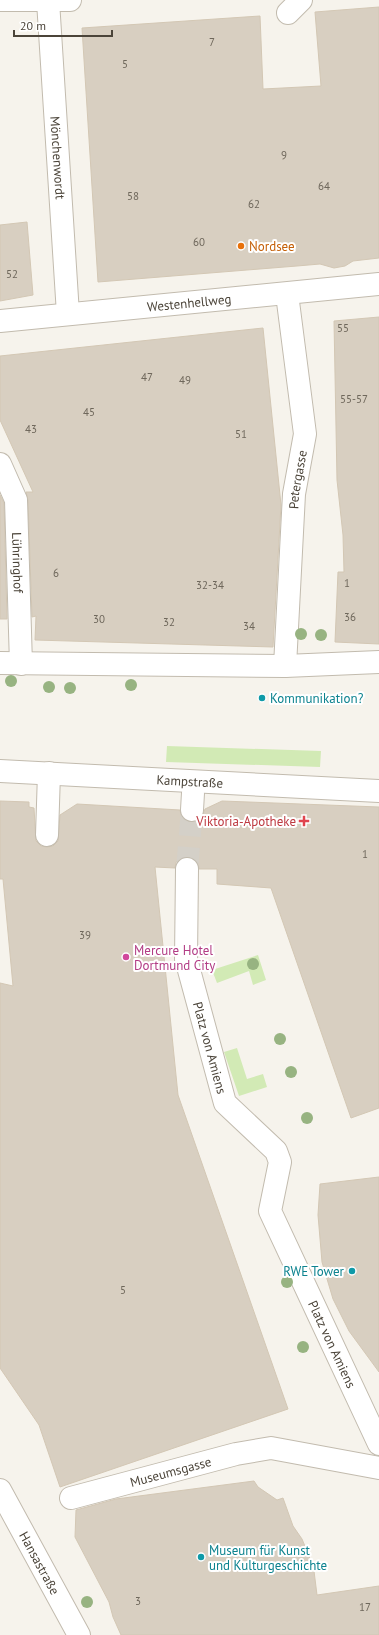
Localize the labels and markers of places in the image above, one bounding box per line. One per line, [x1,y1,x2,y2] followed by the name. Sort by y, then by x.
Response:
[249,238,295,255] place label: Nordsee
[236,241,246,251] marker: Nordsee
[270,690,364,707] place label: Kommunikation?
[257,693,267,703] marker: Kommunikation?
[195,813,296,830] place label: Viktoria-Apotheke
[299,816,309,826] marker: Viktoria-Apotheke
[134,942,215,974] place label: Mercure Hotel Dortmund City
[121,952,131,962] marker: Mercure Hotel Dortmund City
[283,1263,345,1280] place label: RWE Tower
[347,1266,357,1276] marker: RWE Tower
[209,1542,327,1574] place label: Museum für Kunst und Kulturgeschichte
[196,1552,206,1562] marker: Museum für Kunst und Kulturgeschichte

